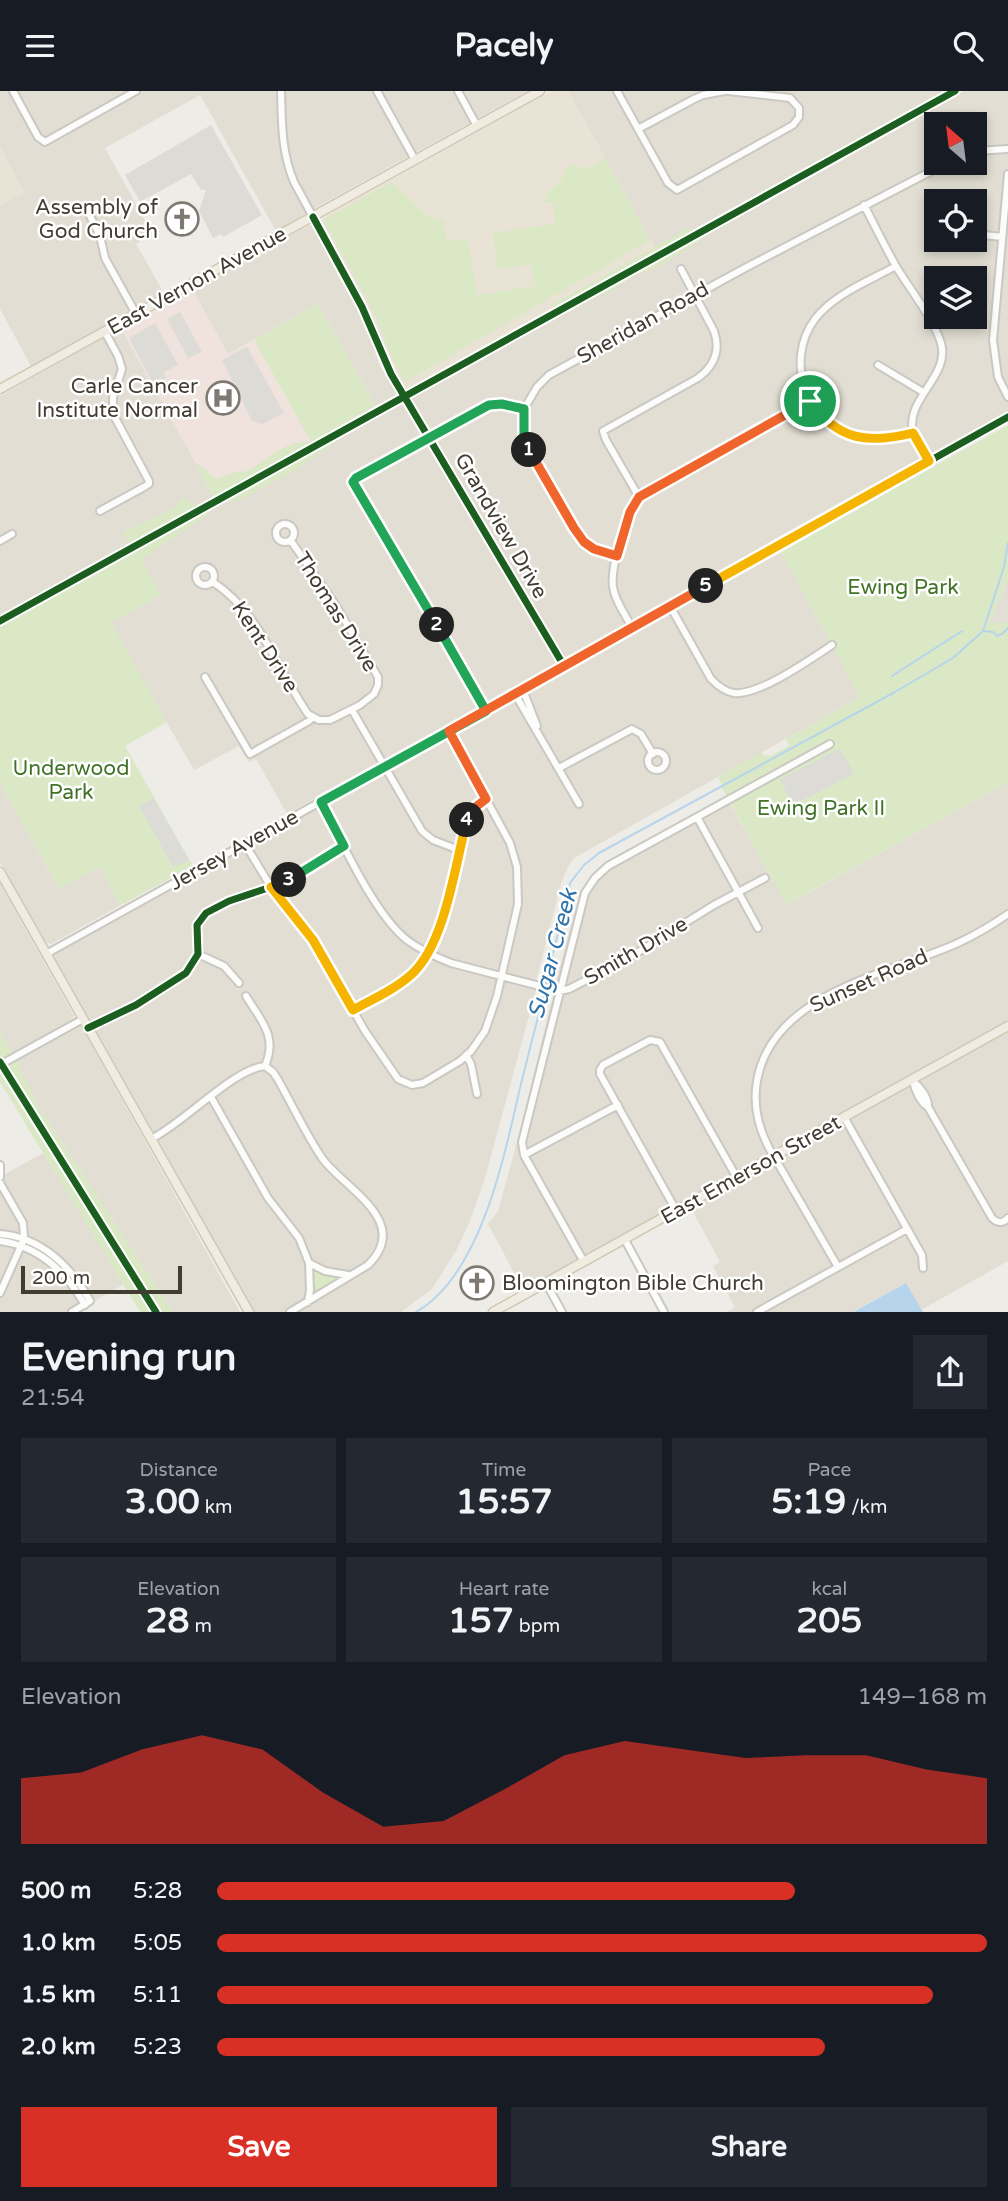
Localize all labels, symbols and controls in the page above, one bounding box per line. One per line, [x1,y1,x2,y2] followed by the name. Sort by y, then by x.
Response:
[21,27,59,65] icon: menu
[455,27,553,65] text: Pacely
[949,27,987,65] icon: search
[924,112,987,175] north arrow
[924,112,987,329] map controls
[924,189,987,252] button: locate
[35,195,158,244] place label: Assembly of God Church
[163,200,201,238] church icon: Assembly of God Church
[103,221,291,341] street label: East Vernon Avenue
[924,266,987,329] button: layers
[573,276,713,370] street label: Sheridan Road
[780,371,840,431] pin
[36,374,198,423] place label: Carle Cancer Institute Normal
[204,379,242,417] hospital icon: Carle Cancer Institute Normal
[791,382,829,420] icon: arrive
[512,433,546,467] pin: 1
[523,438,534,460] text: 1
[449,449,553,603] street label: Grandview Drive
[289,547,383,677] street label: Thomas Drive
[688,568,724,603] pin: 5
[700,574,711,596] text: 5
[847,575,959,600] park label: Ewing Park
[226,597,304,697] street label: Kent Drive
[420,607,454,643] pin: 2
[431,613,442,635] text: 2
[13,756,129,805] park label: Underwood Park
[757,796,885,821] park label: Ewing Park II
[449,803,484,837] pin: 4
[165,804,303,896] street label: Jersey Avenue
[461,808,472,830] text: 4
[272,863,306,897] pin: 3
[283,868,294,890] text: 3
[522,885,584,1022] water label: Sugar Creek
[580,911,692,991] street label: Smith Drive
[806,944,932,1018] street label: Sunset Road
[657,1110,845,1230] street label: East Emerson Street
[21,1263,182,1295] scale bar
[458,1264,496,1302] church icon: Bloomington Bible Church
[32,1267,90,1289] text: 200 m
[502,1271,764,1296] place label: Bloomington Bible Church
[21,1335,236,1381] text: Evening run
[913,1335,987,1409] button: share
[21,1384,85,1412] text: 21:54
[140,1459,218,1481] text: Distance
[482,1459,526,1481] text: Time
[807,1459,851,1481] text: Pace
[125,1481,200,1523] text: 3.00
[455,1481,553,1523] text: 15:57
[771,1481,846,1523] text: 5:19
[200,1496,233,1518] text: km
[846,1496,887,1518] text: /km
[137,1578,220,1600] text: Elevation
[459,1578,549,1600] text: Heart rate
[811,1578,847,1600] text: kcal
[145,1600,189,1642] text: 28
[448,1600,514,1642] text: 157
[796,1600,862,1642] text: 205
[189,1615,212,1637] text: m
[514,1615,560,1637] text: bpm
[21,1683,122,1711] text: Elevation
[858,1683,987,1711] text: 149–168 m
[21,1877,91,1905] text: 500 m
[133,1877,182,1905] text: 5:28
[21,1929,96,1957] text: 1.0 km
[133,1929,182,1957] text: 5:05
[21,1981,96,2009] text: 1.5 km
[133,1981,182,2009] text: 5:11
[21,2033,96,2061] text: 2.0 km
[133,2033,182,2061] text: 5:23
[21,2107,497,2187] button: Save
[511,2107,987,2187] button: Share

